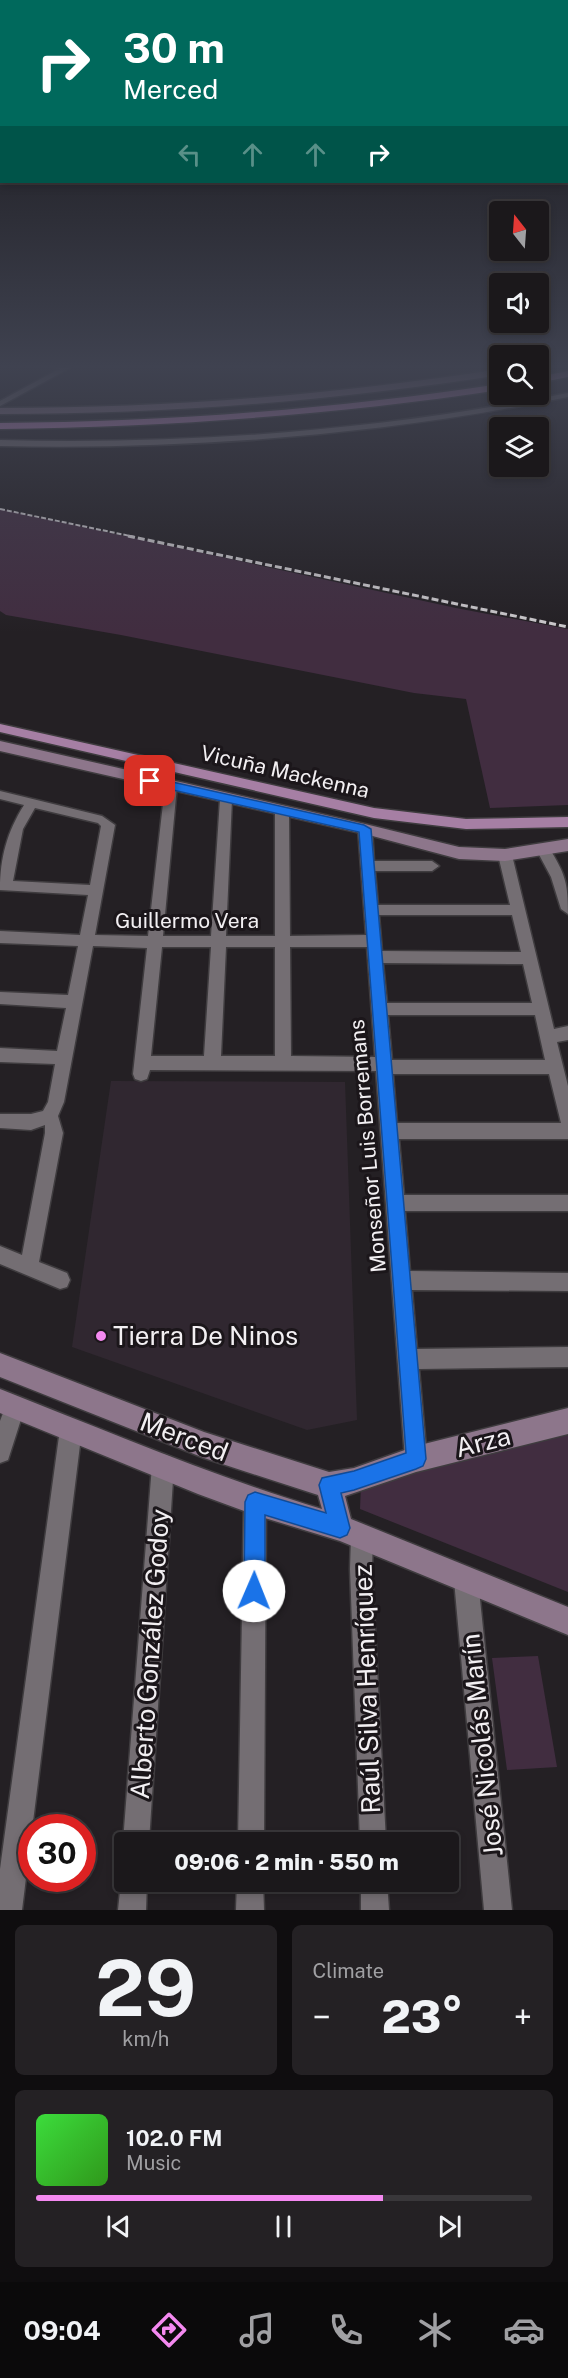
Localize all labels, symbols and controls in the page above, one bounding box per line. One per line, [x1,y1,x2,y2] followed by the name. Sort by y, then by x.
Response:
[123,23,225,72] text: 30 m
[24,24,102,102] icon: right
[123,73,218,105] text: Merced
[173,138,206,171] icon: left
[236,138,269,171] icon: ahead
[299,138,332,171] icon: ahead
[362,138,395,171] icon: right
[489,201,549,261] north arrow
[489,201,549,477] map controls
[489,273,549,333] button: sound
[489,345,549,405] button: search
[489,417,549,477] button: layers
[198,740,372,803] street label: Vicuña Mackenna
[124,755,175,806] pin
[133,764,166,797] icon: arrive
[115,908,259,933] street label: Guillermo Vera
[344,1018,391,1274] street label: Monseñor Luis Borremans
[113,1320,298,1351] place label: Tierra De Ninos
[94,1329,108,1343] marker: Tierra De Ninos
[136,1406,233,1467] street label: Merced
[452,1420,514,1463] street label: Arza
[124,1508,175,1800] street label: Alberto González Godoy
[222,1559,286,1623] position arrow
[347,1564,386,1814] street label: Raúl Silva Henríquez
[454,1632,509,1858] street label: José Nicolás Marín
[18,1814,96,1892] speed limit sign: 30
[174,1849,399,1875] text: 09:06 · 2 min · 550 m
[95,1942,196,2034] text: 29
[313,1959,384,1983] text: Climate
[381,1990,463,2043] text: 23°
[313,1998,331,2036] text: −
[514,1998,532,2036] text: +
[122,2027,169,2051] text: km/h
[126,2125,222,2151] text: 102.0 FM
[126,2151,181,2175] text: Music
[102,2210,135,2243] icon: previous
[267,2210,300,2243] icon: pause
[433,2210,466,2243] icon: next
[148,2309,190,2351] icon: directions
[236,2309,278,2351] icon: music
[325,2309,367,2351] icon: phone
[414,2309,456,2351] icon: climate
[503,2309,545,2351] icon: car
[23,2314,101,2346] text: 09:04

